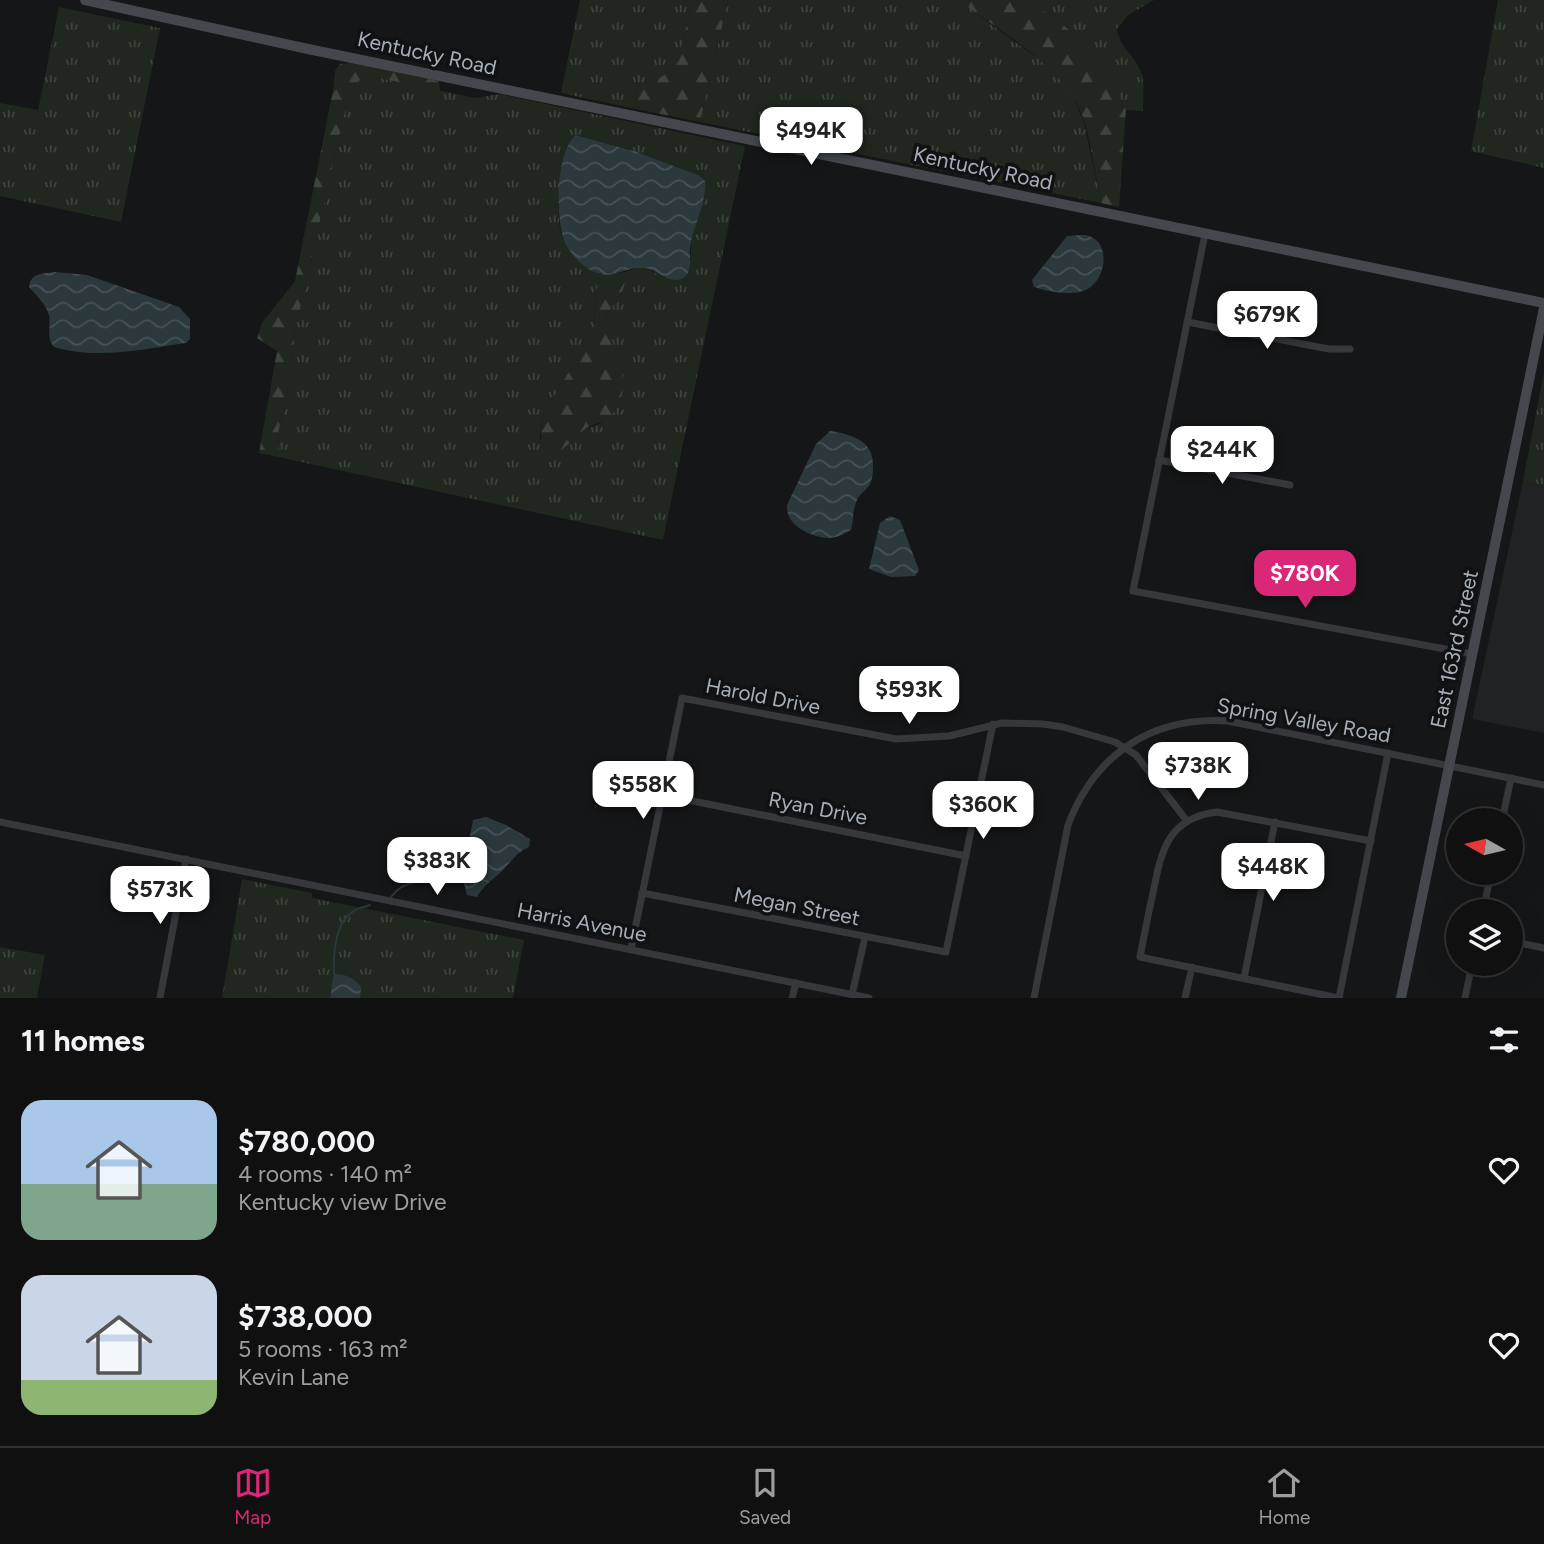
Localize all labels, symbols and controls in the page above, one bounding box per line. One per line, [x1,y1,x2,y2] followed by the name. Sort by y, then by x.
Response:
[355,26,499,80] street label: Kentucky Road
[762,108,860,167] pin: $494K
[776,116,846,144] text: $494K
[911,141,1055,195] street label: Kentucky Road
[1218,292,1316,351] pin: $679K
[1233,300,1301,328] text: $679K
[1173,426,1271,486] pin: $244K
[1187,435,1257,463] text: $244K
[1256,550,1354,610] pin: $780K
[1270,559,1340,587] text: $780K
[1425,567,1483,731] street label: East 163rd Street
[860,666,958,726] pin: $593K
[703,673,823,719] street label: Harold Drive
[875,675,943,703] text: $593K
[1215,692,1393,748] street label: Spring Valley Road
[1149,742,1247,802] pin: $738K
[1164,751,1232,779] text: $738K
[594,762,692,821] pin: $558K
[609,770,677,798] text: $558K
[934,782,1032,841] pin: $360K
[767,786,869,830] street label: Ryan Drive
[948,790,1018,818] text: $360K
[1446,808,1522,886] north arrow
[1446,808,1523,976] map controls
[388,838,486,897] pin: $383K
[1224,844,1322,903] pin: $448K
[403,846,471,874] text: $383K
[1237,852,1309,880] text: $448K
[111,866,209,926] pin: $573K
[127,875,194,903] text: $573K
[732,882,862,930] street label: Megan Street
[515,897,649,947] street label: Harris Avenue
[1446,899,1523,976] button: layers
[1485,1021,1523,1059] icon: filters
[21,1022,145,1059] text: 11 homes
[238,1123,375,1160] text: $780,000
[77,1128,161,1212] icon: home
[1485,1151,1523,1189] icon: heart
[238,1160,412,1188] text: 4 rooms · 140 m²
[238,1188,447,1216] text: Kentucky view Drive
[238,1298,372,1335] text: $738,000
[77,1303,161,1387] icon: home
[1485,1326,1523,1364] icon: heart
[238,1335,407,1363] text: 5 rooms · 163 m²
[238,1363,349,1391] text: Kevin Lane
[234,1464,272,1529] tab: Map
[739,1464,791,1529] tab: Saved
[1259,1464,1310,1529] tab: Home

